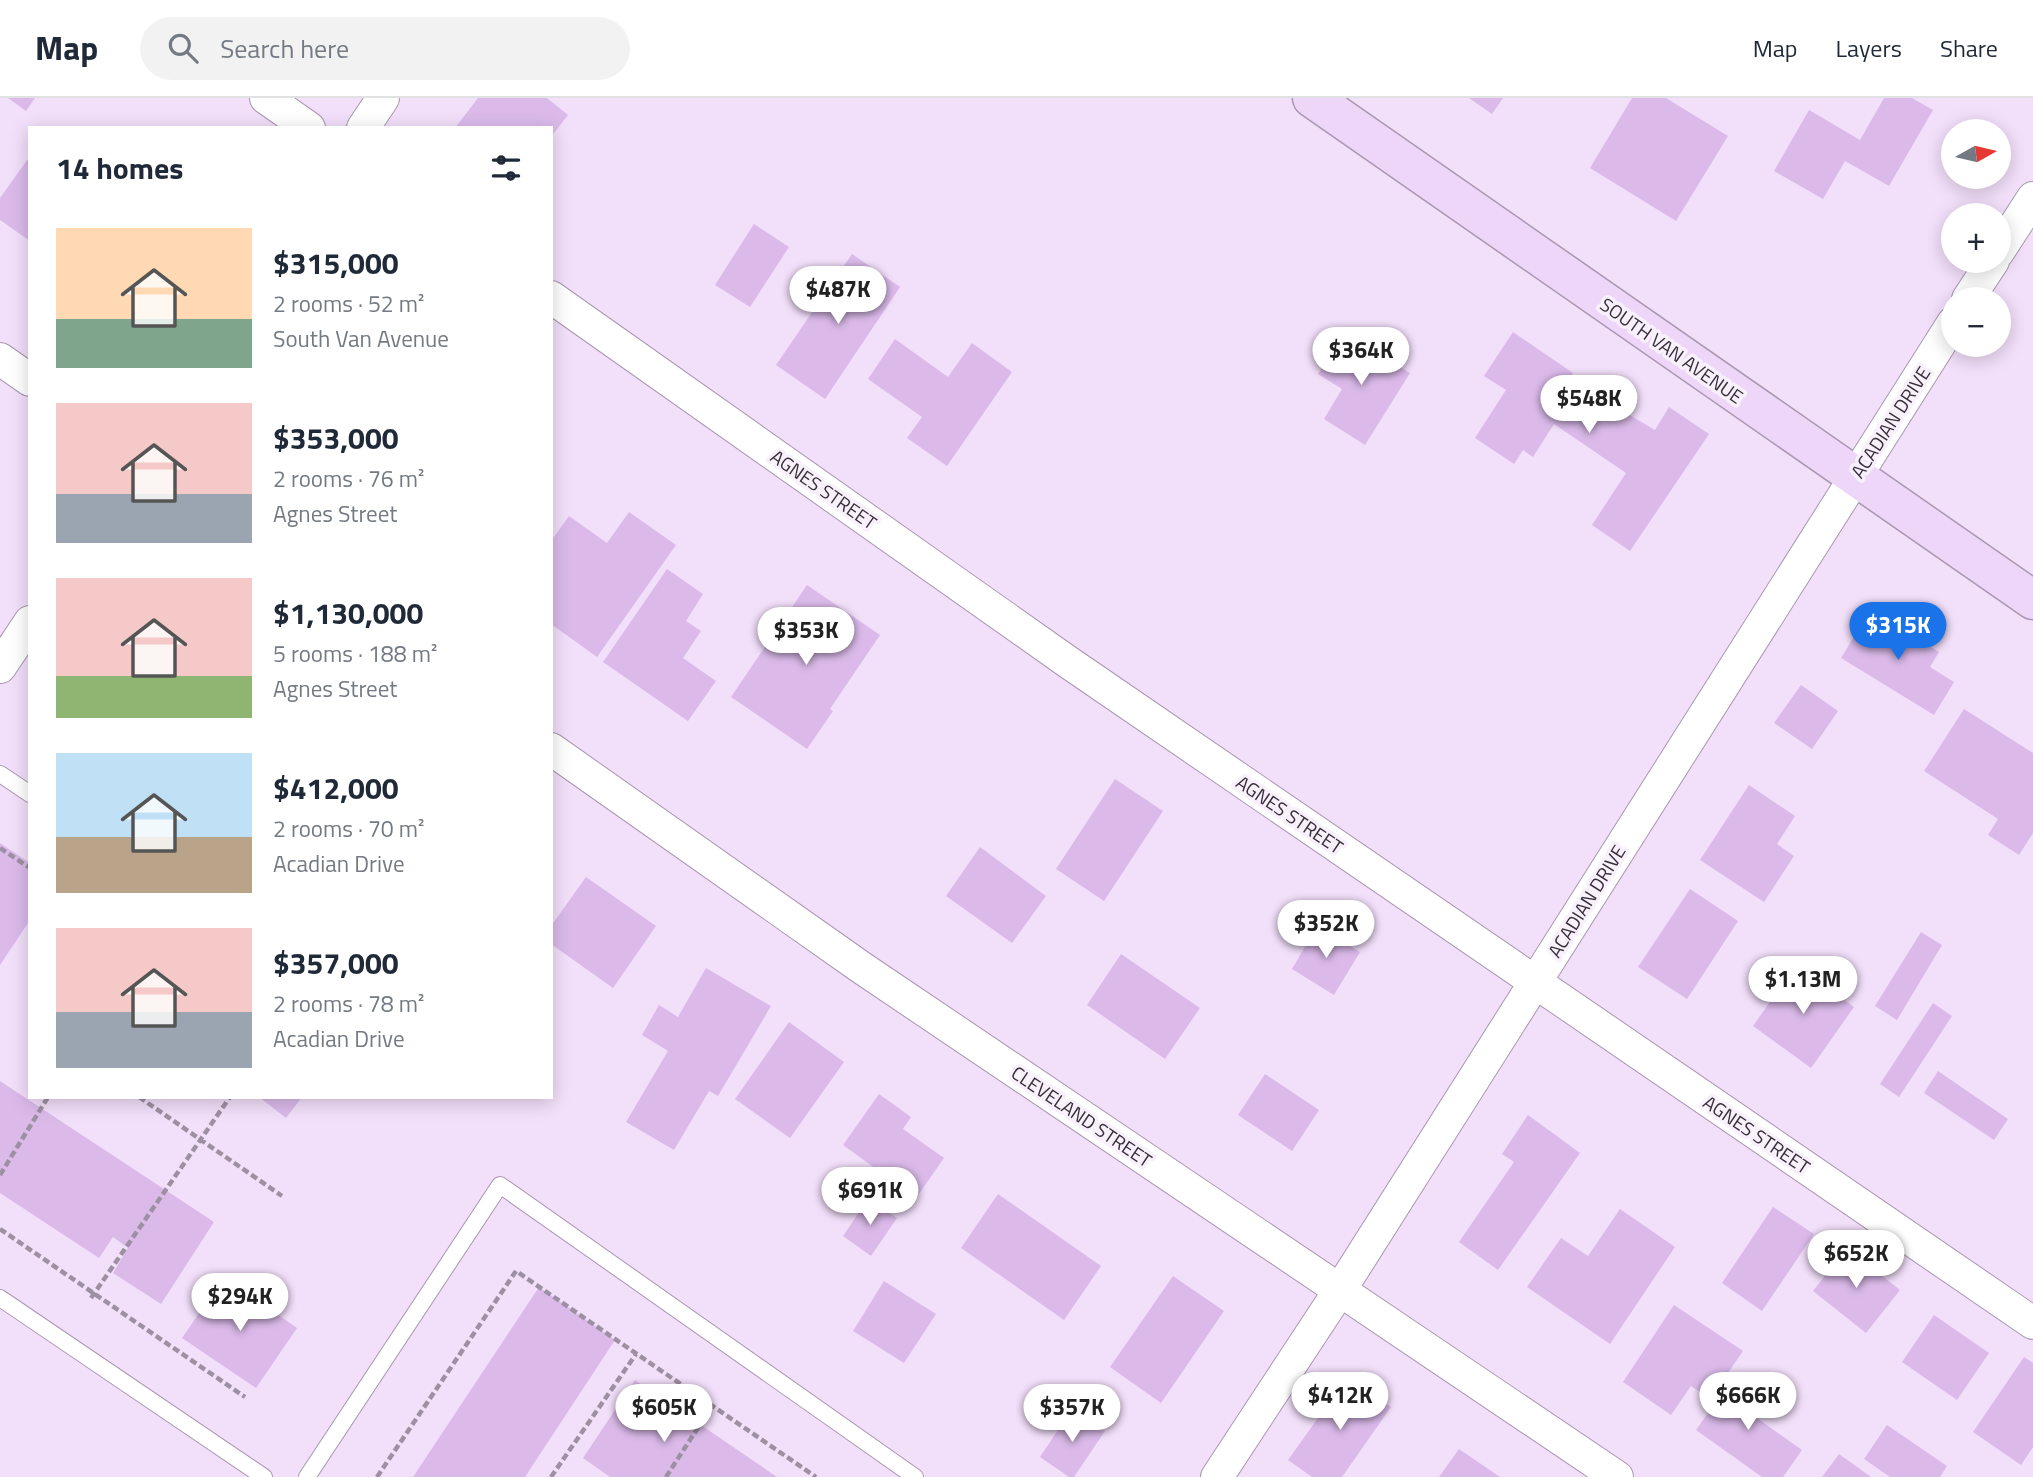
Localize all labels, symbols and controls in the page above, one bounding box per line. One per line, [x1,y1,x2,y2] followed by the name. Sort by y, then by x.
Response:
[140,17,630,80] search box
[35,23,98,73] text: Map
[164,29,202,67] icon: search
[220,29,349,68] text: Search here
[1753,30,1798,66] text: Map
[1836,30,1902,66] text: Layers
[1940,30,1998,66] text: Share
[1941,119,2011,189] north arrow
[1941,119,2011,357] map controls
[56,145,183,191] text: 14 homes
[487,149,525,187] icon: filters
[1941,203,2011,273] button: +
[273,240,399,286] text: $315,000
[112,256,196,340] icon: home
[789,266,887,326] pin: $487K
[805,271,871,306] text: $487K
[273,286,424,321] text: 2 rooms · 52 m²
[1941,287,2011,357] button: −
[1595,290,1749,410] street label: SOUTH VAN AVENUE
[273,321,449,356] text: South Van Avenue
[1312,328,1410,387] pin: $364K
[1328,332,1394,367] text: $364K
[1843,360,1937,484] street label: ACADIAN DRIVE
[1540,376,1638,435] pin: $548K
[1556,380,1622,415] text: $548K
[273,415,399,461] text: $353,000
[112,431,196,515] icon: home
[765,442,883,536] street label: AGNES STREET
[273,461,424,496] text: 2 rooms · 76 m²
[273,496,397,531] text: Agnes Street
[273,590,423,636] text: $1,130,000
[1849,602,1947,662] pin: $315K
[112,606,196,690] icon: home
[1865,607,1931,642] text: $315K
[757,608,855,667] pin: $353K
[773,612,839,647] text: $353K
[273,636,437,671] text: 5 rooms · 188 m²
[273,671,397,706] text: Agnes Street
[273,765,399,811] text: $412,000
[1231,767,1349,861] street label: AGNES STREET
[112,781,196,865] icon: home
[273,811,424,846] text: 2 rooms · 70 m²
[1540,839,1632,963] street label: ACADIAN DRIVE
[273,846,405,881] text: Acadian Drive
[1277,900,1375,960] pin: $352K
[1293,905,1359,940] text: $352K
[273,940,399,986] text: $357,000
[112,956,196,1040] icon: home
[1746,956,1860,1016] pin: $1.13M
[1764,961,1842,996] text: $1.13M
[273,986,424,1021] text: 2 rooms · 78 m²
[273,1021,405,1056] text: Acadian Drive
[1006,1058,1158,1174] street label: CLEVELAND STREET
[1698,1087,1816,1181] street label: AGNES STREET
[821,1168,919,1227] pin: $691K
[837,1172,903,1207] text: $691K
[1807,1230,1905,1290] pin: $652K
[1823,1235,1889,1270] text: $652K
[191,1274,289,1333] pin: $294K
[207,1278,273,1313] text: $294K
[1291,1372,1389,1432] pin: $412K
[1699,1372,1797,1432] pin: $666K
[1307,1377,1373,1412] text: $412K
[1715,1377,1781,1412] text: $666K
[615,1384,713,1444] pin: $605K
[1023,1384,1121,1444] pin: $357K
[631,1389,697,1424] text: $605K
[1039,1389,1105,1424] text: $357K

